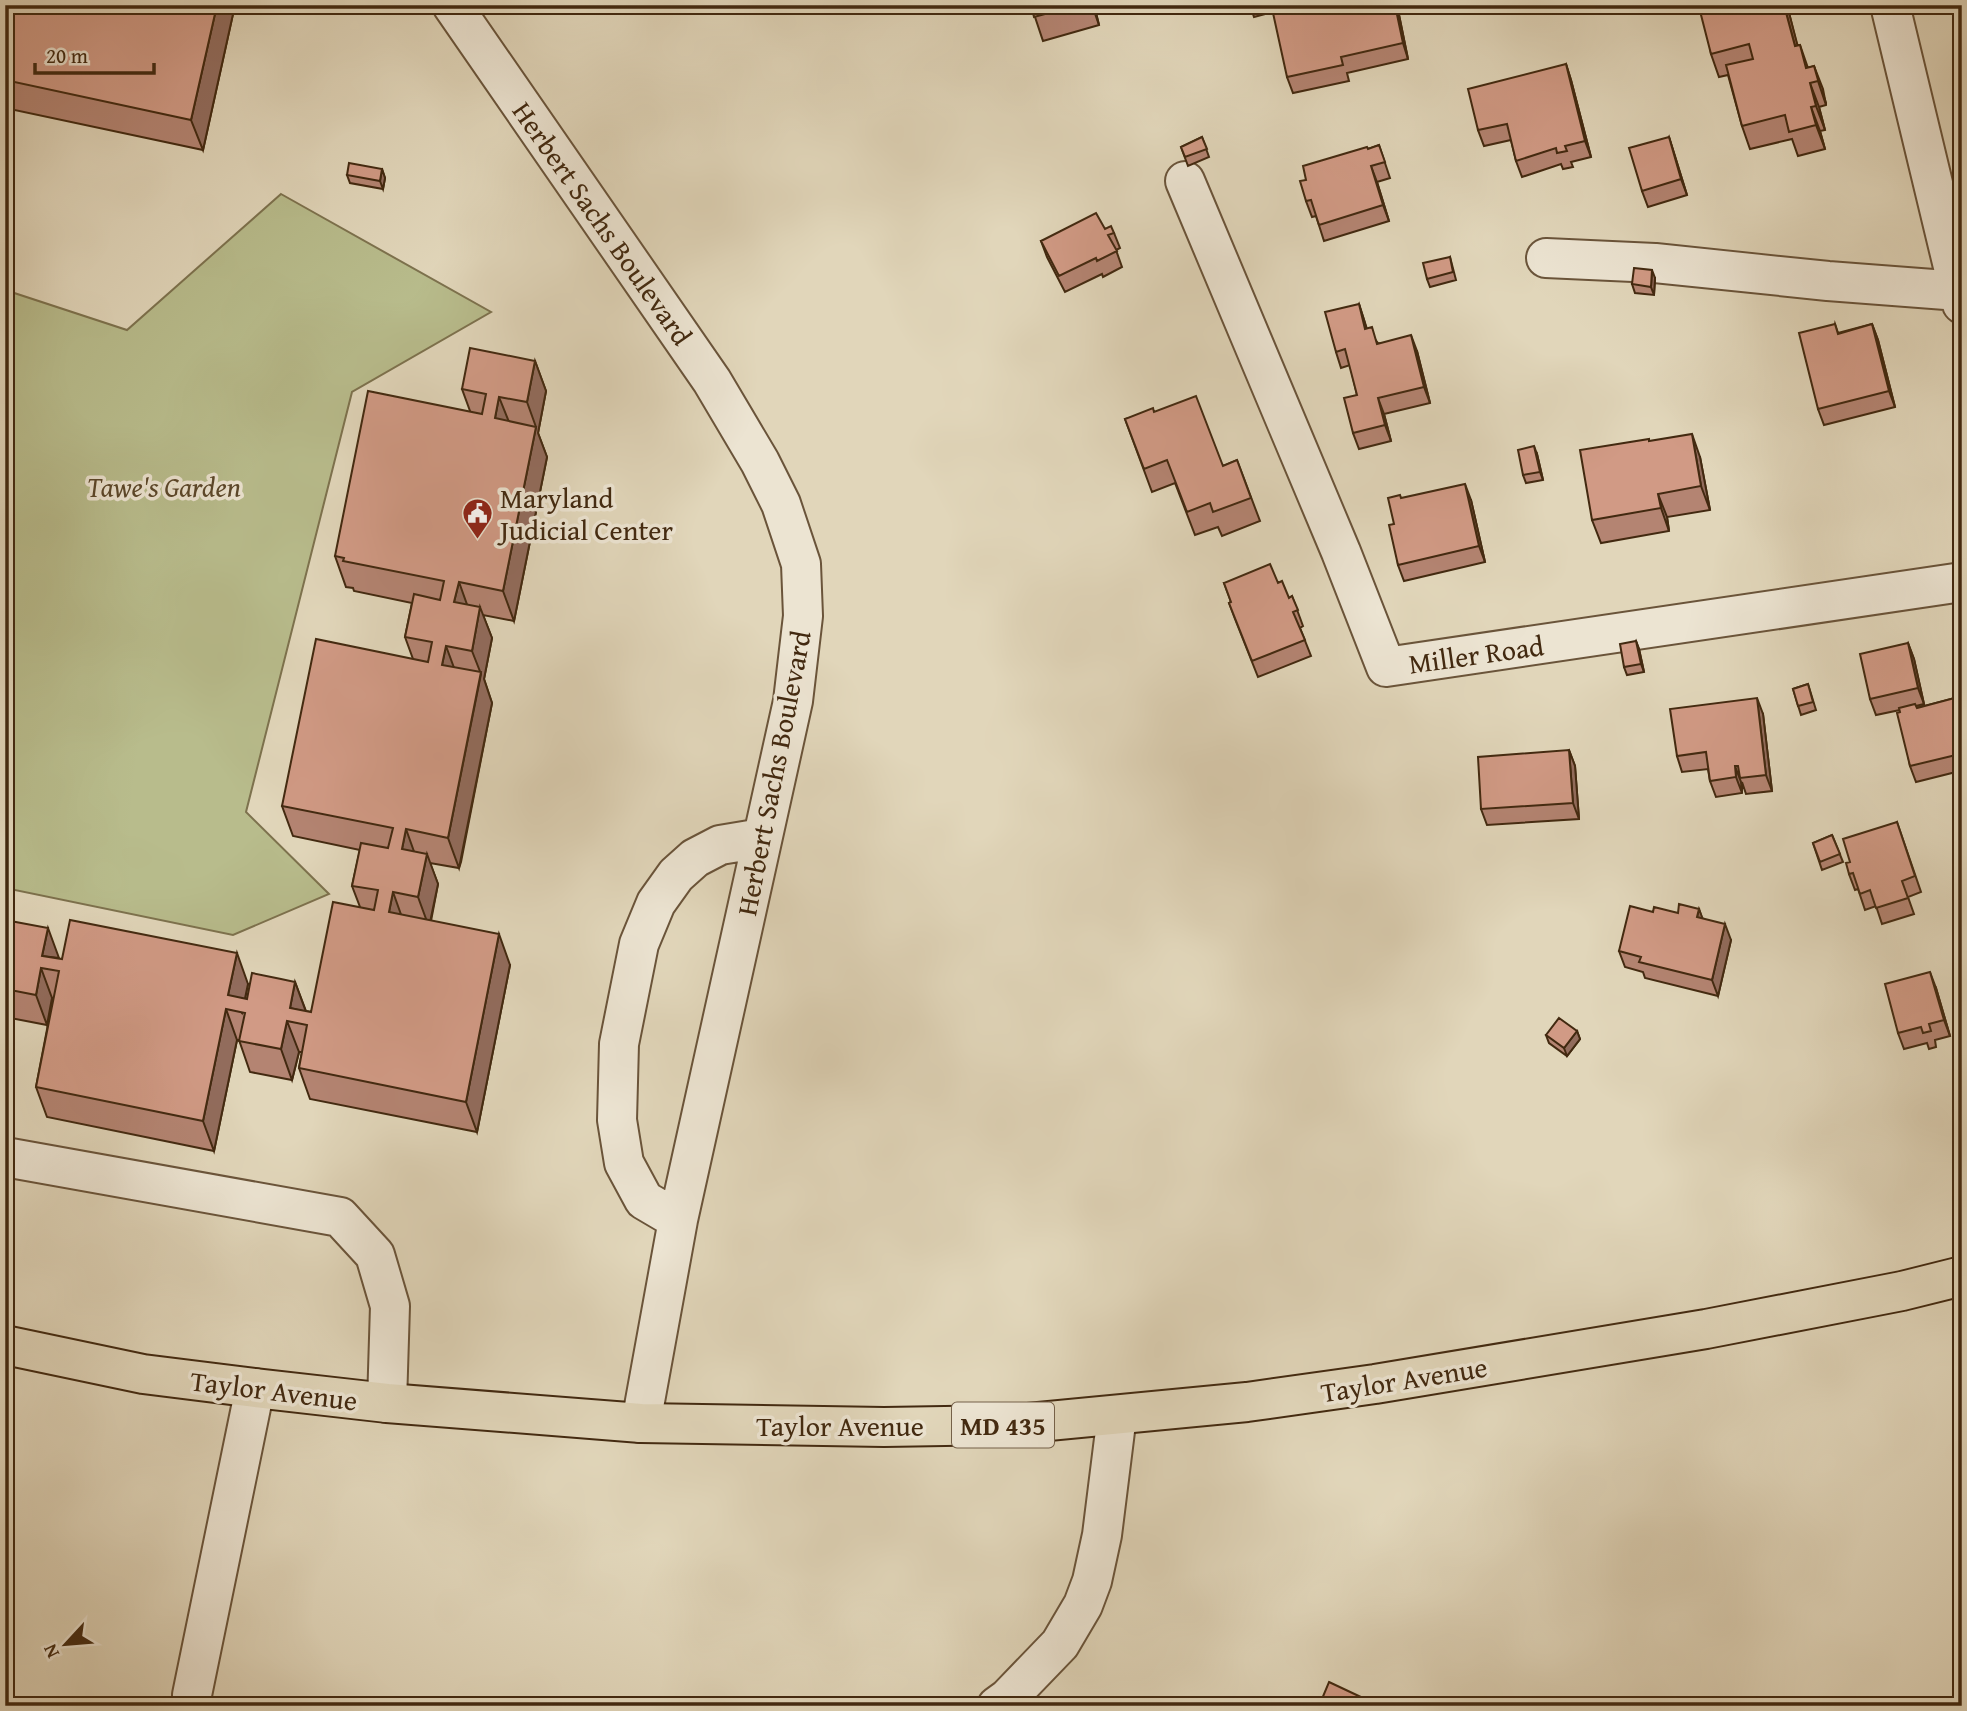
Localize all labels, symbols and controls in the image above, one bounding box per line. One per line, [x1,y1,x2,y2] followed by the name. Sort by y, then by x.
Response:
[35,32,154,76] scale bar
[46,40,88,71] text: 20 m
[503,93,703,353] street label: Herbert Sachs Boulevard
[87,466,241,507] park label: Tawe's Garden
[497,477,673,550] place label: Maryland Judicial Center
[460,496,494,540] public building icon: Maryland Judicial Center
[1406,624,1546,684] street label: Miller Road
[725,627,821,919] street label: Herbert Sachs Boulevard
[1318,1346,1490,1412] street label: Taylor Avenue
[188,1359,360,1421] street label: Taylor Avenue
[952,1402,1054,1448] road number: MD 435
[756,1405,924,1446] street label: Taylor Avenue
[32,1610,102,1680] north arrow
[35,1639,66,1663] text: N

